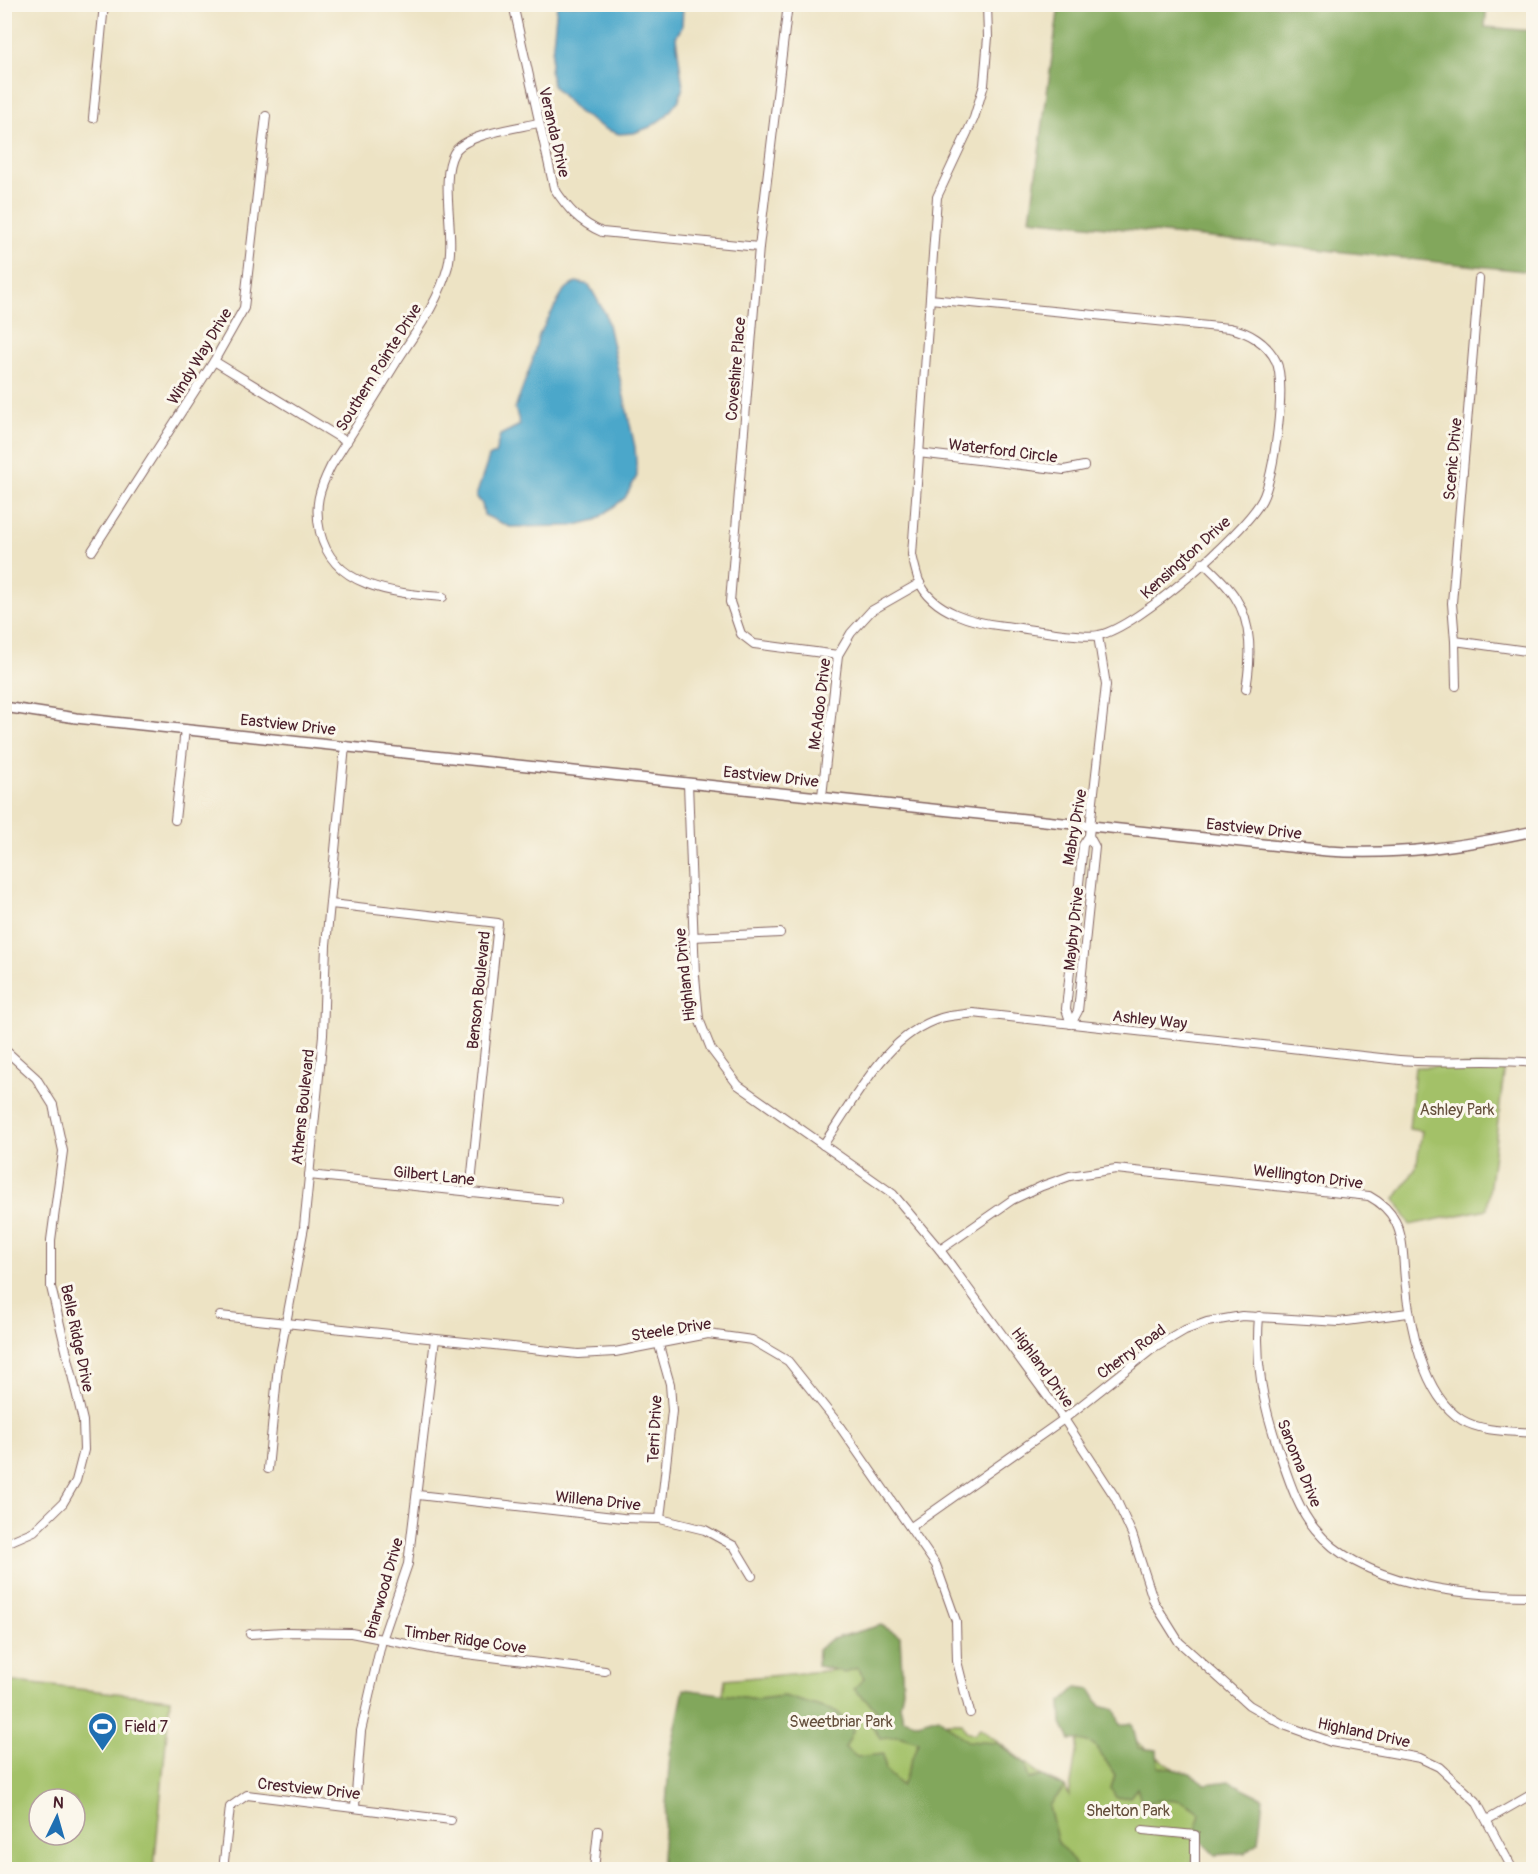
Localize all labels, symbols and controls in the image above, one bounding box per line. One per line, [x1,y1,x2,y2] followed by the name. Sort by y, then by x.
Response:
[534,85,574,179] street label: Veranda Drive
[331,300,426,435] street label: Southern Pointe Drive
[163,305,237,408] street label: Windy Way Drive
[721,316,751,422] street label: Coveshire Place
[1439,417,1467,501] street label: Scenic Drive
[947,434,1059,468] street label: Waterford Circle
[1136,512,1235,603] street label: Kensington Drive
[804,657,836,751] street label: McAdoo Drive
[239,710,337,740] street label: Eastview Drive
[722,762,820,792] street label: Eastview Drive
[1058,787,1092,867] street label: Mabry Drive
[1205,814,1303,844] street label: Eastview Drive
[1060,886,1088,972] street label: Maybry Drive
[670,927,700,1023] street label: Highland Drive
[463,930,495,1050] street label: Benson Boulevard
[1112,1006,1188,1034] street label: Ashley Way
[287,1048,319,1166] street label: Athens Boulevard
[1419,1100,1495,1120] park label: Ashley Park
[1252,1160,1364,1194] street label: Wellington Drive
[392,1162,476,1190] street label: Gilbert Lane
[56,1283,98,1394] street label: Belle Ridge Drive
[630,1314,713,1346] street label: Steele Drive
[1093,1320,1170,1383] street label: Cherry Road
[1006,1324,1078,1412] street label: Highland Drive
[643,1395,667,1463] street label: Terri Drive
[1272,1416,1326,1510] street label: Sanoma Drive
[554,1487,642,1515] street label: Willena Drive
[360,1535,408,1641] street label: Briarwood Drive
[402,1622,527,1658] street label: Timber Ridge Cove
[87,1710,119,1752] sports icon: Field 7
[789,1712,893,1732] park label: Sweetbriar Park
[1316,1713,1412,1753] street label: Highland Drive
[124,1717,168,1737] place label: Field 7
[257,1774,361,1804] street label: Crestview Drive
[27,1787,87,1847] north arrow
[52,1793,65,1814] text: N
[1086,1801,1170,1821] park label: Shelton Park

